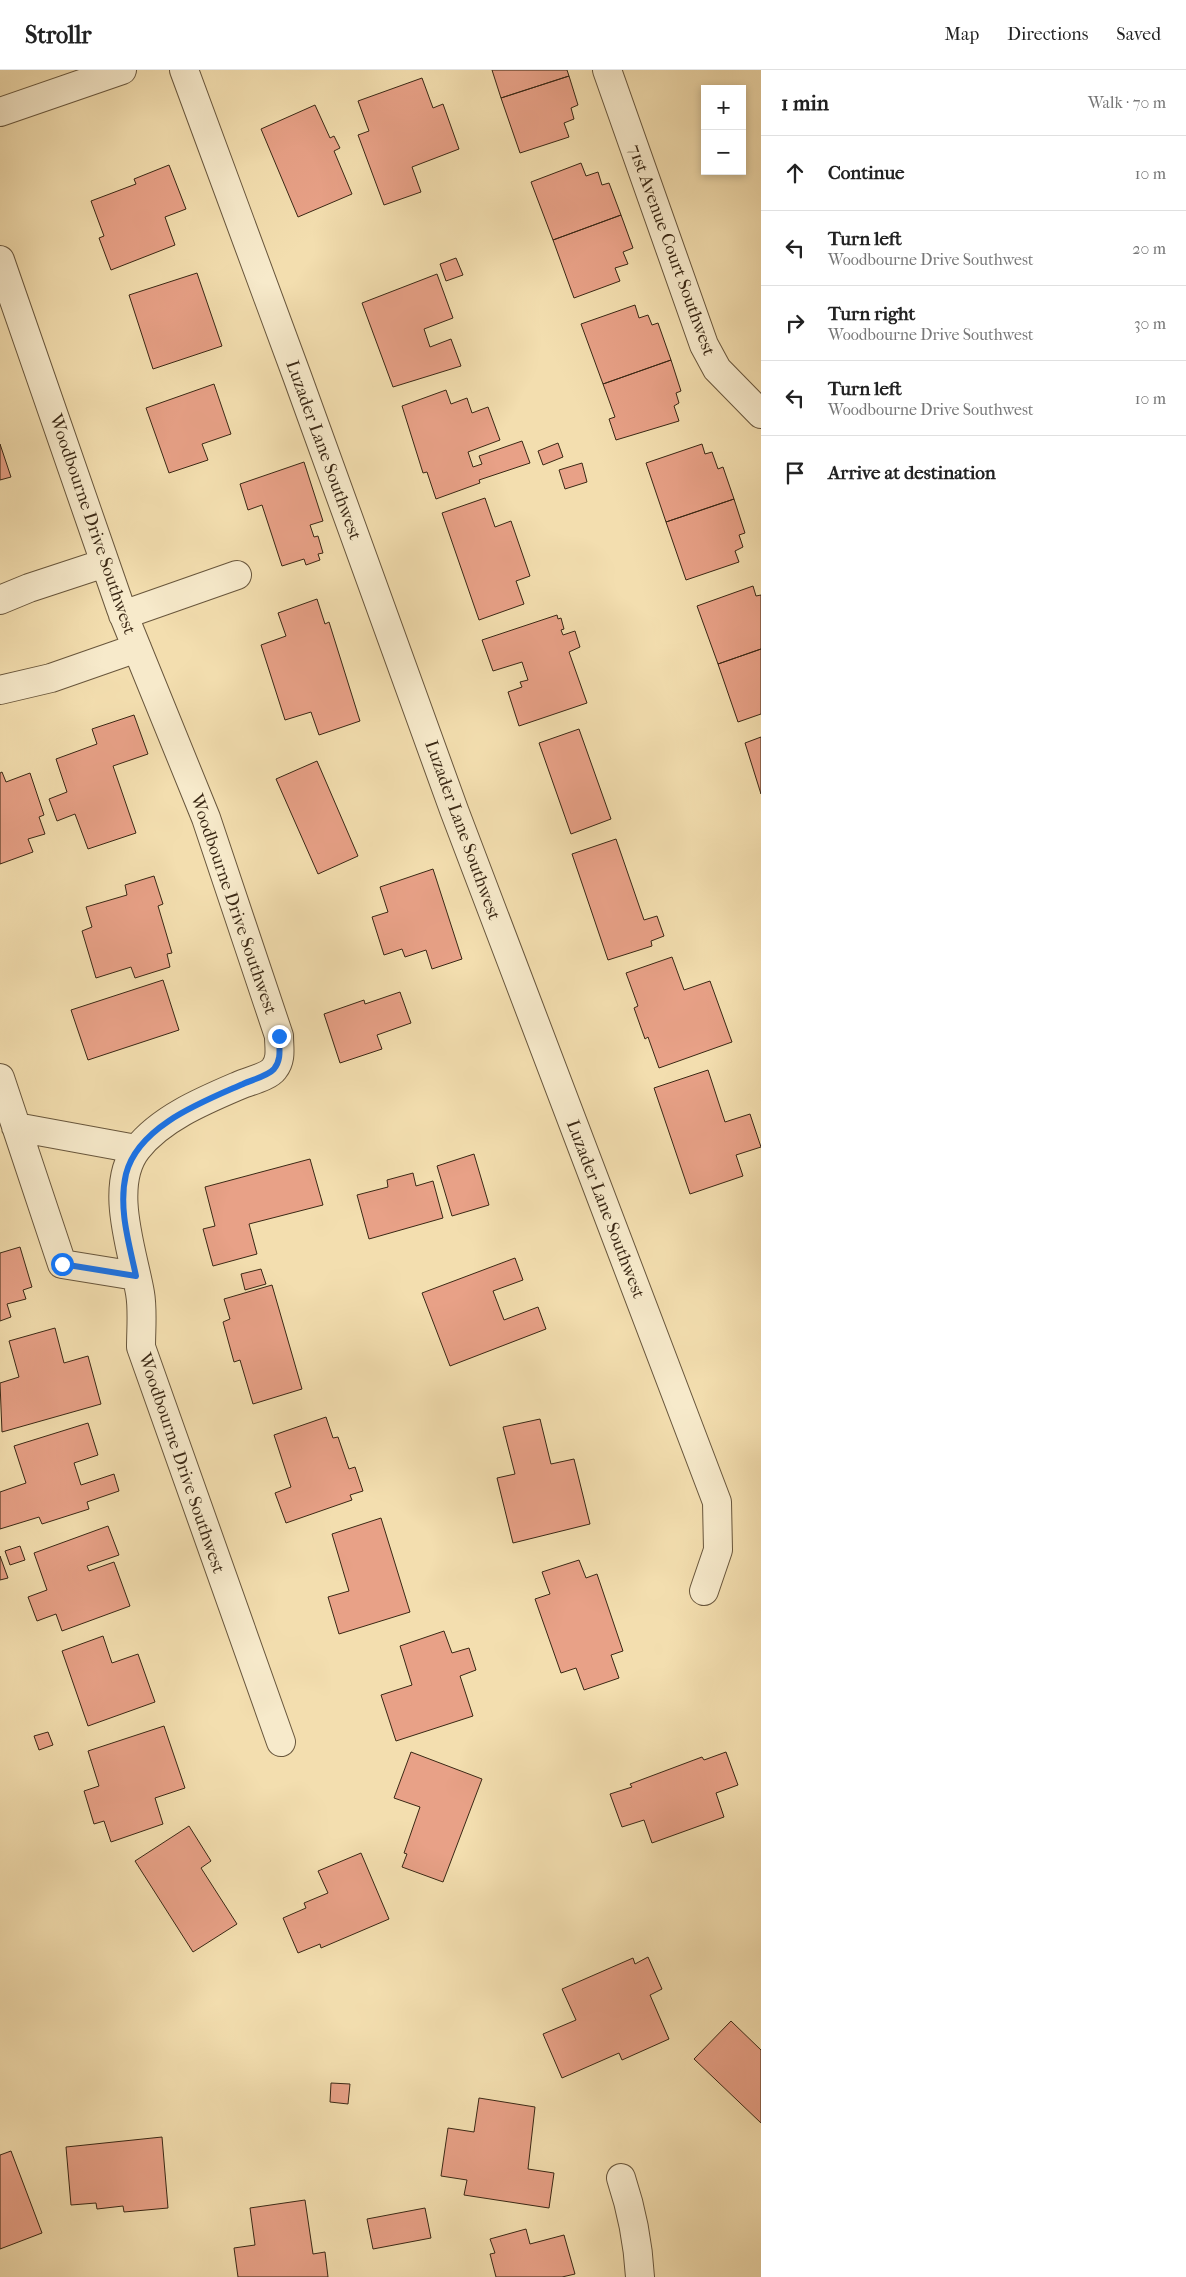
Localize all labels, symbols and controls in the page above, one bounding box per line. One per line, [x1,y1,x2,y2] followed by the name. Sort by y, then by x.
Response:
[25,21,92,49] text: Strollr
[945,24,979,45] text: Map
[1007,24,1088,45] text: Directions
[1116,24,1161,45] text: Saved
[701,85,746,175] map controls
[701,85,746,130] button: +
[781,91,829,115] text: 1 min
[1088,93,1166,112] text: Walk · 70 m
[701,130,746,175] button: −
[624,142,720,359] street label: 71st Avenue Court Southwest
[781,159,809,187] icon: ahead
[828,162,904,184] text: Continue
[1135,164,1166,183] text: 10 m
[828,228,902,250] text: Turn left
[781,234,809,262] icon: left
[1132,239,1166,258] text: 20 m
[828,250,1034,269] text: Woodbourne Drive Southwest
[828,303,915,325] text: Turn right
[781,309,809,337] icon: right
[1134,314,1166,333] text: 30 m
[828,325,1034,344] text: Woodbourne Drive Southwest
[281,358,366,543] street label: Luzader Lane Southwest
[828,378,902,400] text: Turn left
[781,384,809,412] icon: left
[1135,389,1166,408] text: 10 m
[828,400,1034,419] text: Woodbourne Drive Southwest
[45,410,140,637] street label: Woodbourne Drive Southwest
[781,459,809,487] icon: arrive
[828,462,996,484] text: Arrive at destination
[420,738,505,923] street label: Luzader Lane Southwest
[186,790,281,1017] street label: Woodbourne Drive Southwest
[268,1025,291,1048] route end
[562,1117,649,1302] street label: Luzader Lane Southwest
[51,1253,74,1276] route start
[134,1349,229,1576] street label: Woodbourne Drive Southwest

